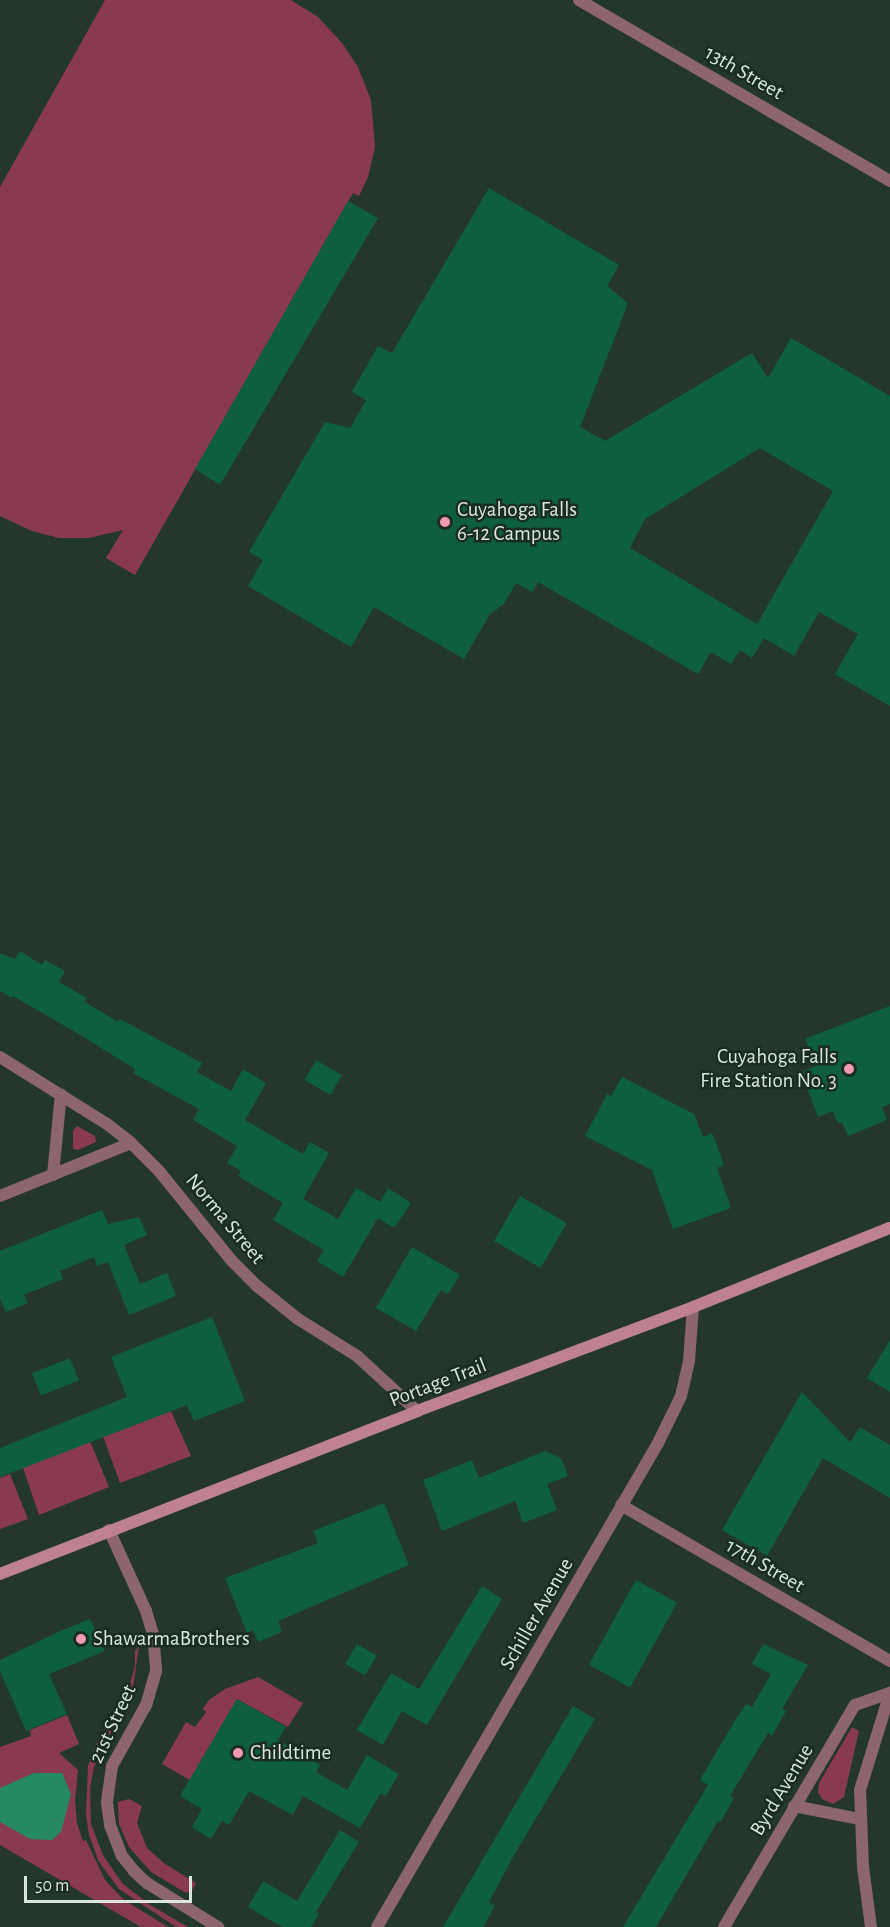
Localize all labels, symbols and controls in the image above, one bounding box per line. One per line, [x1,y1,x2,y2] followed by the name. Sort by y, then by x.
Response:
[700,40,788,106] street label: 13th Street
[457,497,577,547] place label: Cuyahoga Falls 6-12 Campus
[438,515,452,529] marker: Cuyahoga Falls 6-12 Campus
[700,1044,837,1094] place label: Cuyahoga Falls Fire Station No. 3
[842,1062,856,1076] marker: Cuyahoga Falls Fire Station No. 3
[180,1169,270,1269] street label: Norma Street
[386,1353,490,1413] street label: Portage Trail
[721,1533,809,1599] street label: 17th Street
[495,1554,579,1674] street label: Schiller Avenue
[93,1626,250,1652] place label: ShawarmaBrothers
[74,1632,88,1646] marker: ShawarmaBrothers
[84,1681,142,1767] street label: 21st Street
[250,1740,331,1766] place label: Childtime
[745,1740,819,1840] street label: Byrd Avenue
[231,1746,245,1760] marker: Childtime
[27,1864,195,1902] scale bar
[35,1877,69,1895] text: 50 m

